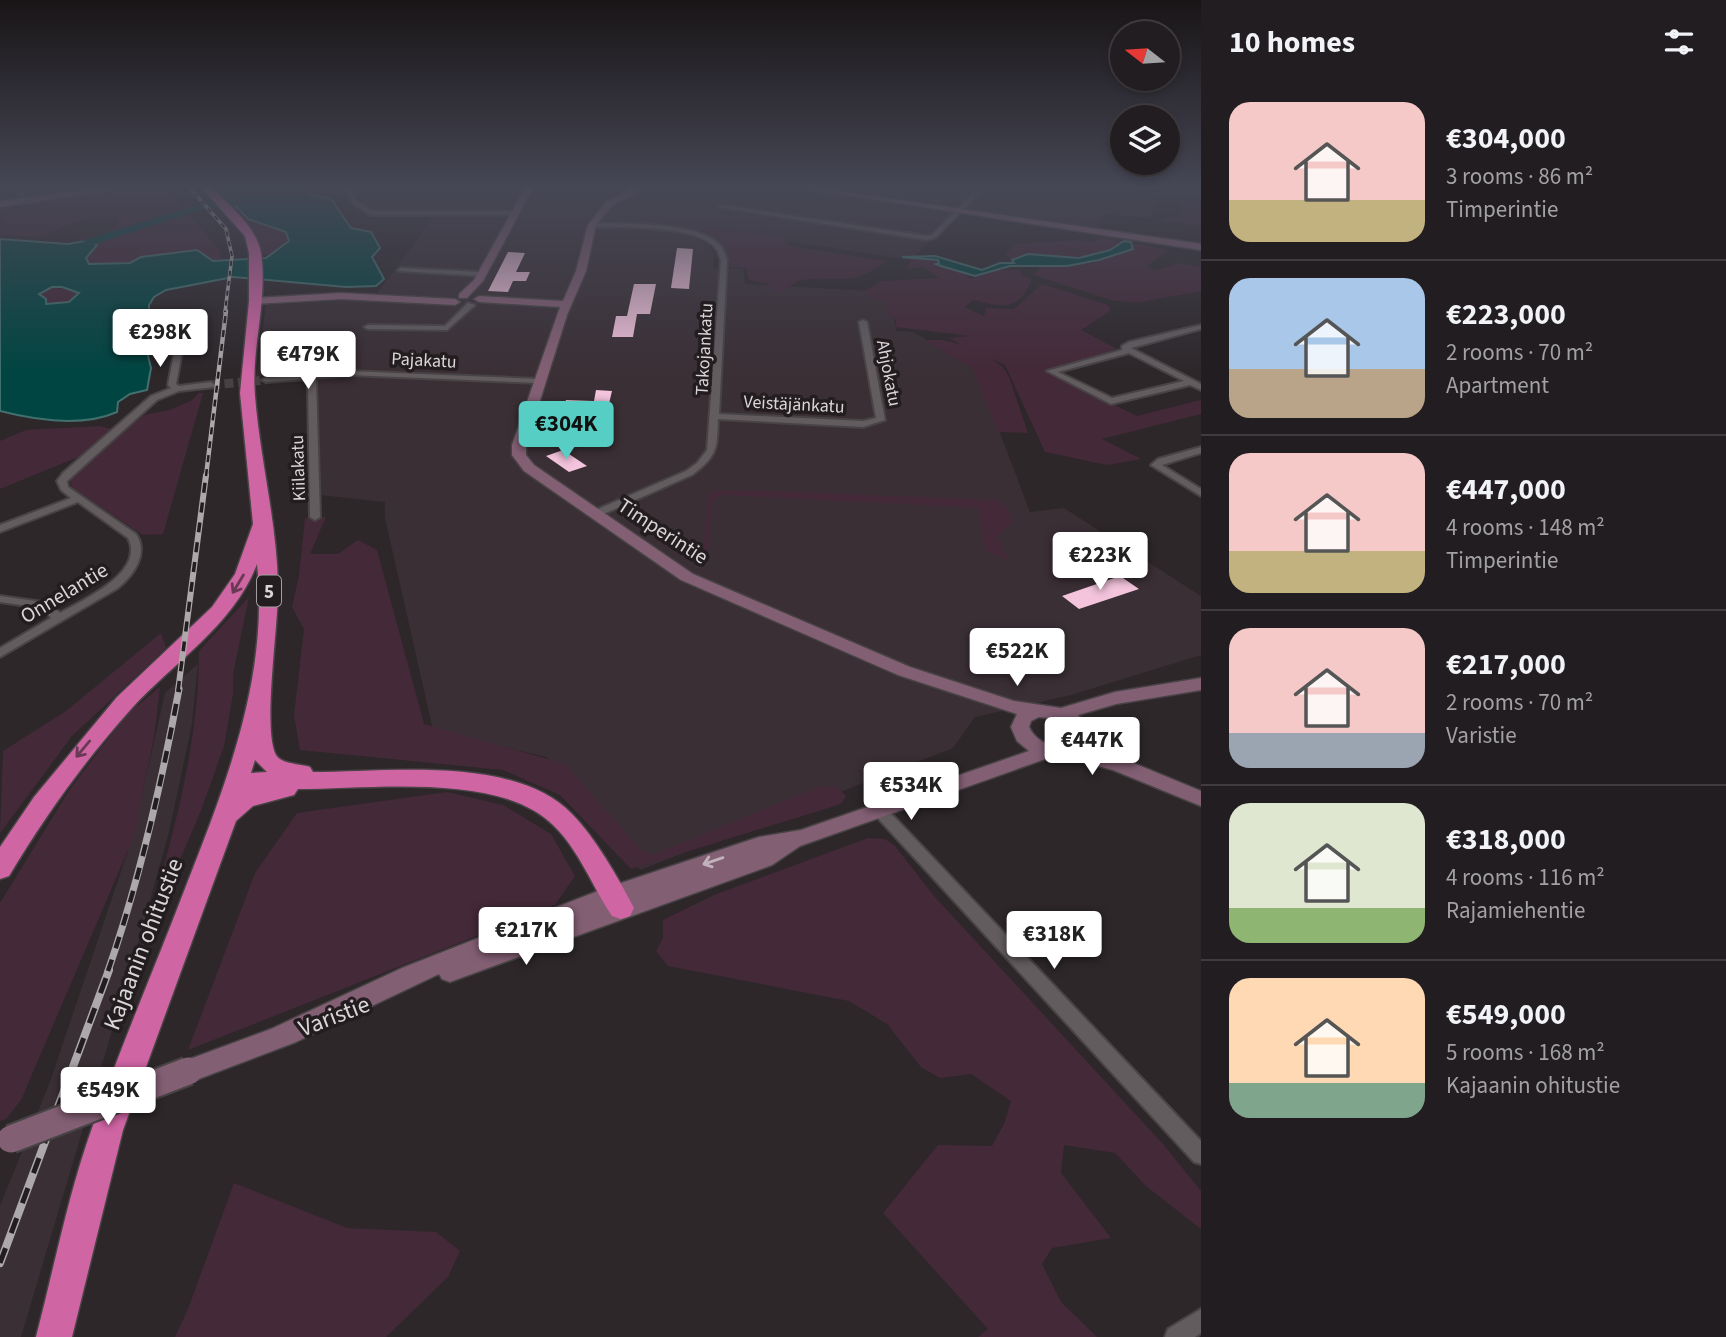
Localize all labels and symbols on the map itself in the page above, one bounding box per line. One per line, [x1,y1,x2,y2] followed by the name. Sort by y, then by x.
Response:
[1110,21,1180,91] north arrow
[690,302,719,396] street label: Takojankatu
[111,310,209,369] pin: €298K
[259,332,357,391] pin: €479K
[870,338,907,408] street label: Ahjokatu
[391,346,457,375] street label: Pajakatu
[743,389,845,420] street label: Veistäjänkatu
[517,402,615,461] pin: €304K
[285,434,312,502] street label: Kiilakatu
[612,490,714,572] street label: Timperintie
[1051,532,1149,592] pin: €223K
[15,555,113,631] street label: Onnelantie
[231,573,245,593] one-way arrow
[257,576,281,606] road number: 5
[968,628,1066,688] pin: €522K
[1043,718,1141,777] pin: €447K
[76,739,91,757] one-way arrow
[862,762,960,822] pin: €534K
[95,853,192,1035] street label: Kajaanin ohitustie
[702,856,724,868] one-way arrow
[477,908,575,967] pin: €217K
[1005,912,1103,971] pin: €318K
[294,987,375,1046] street label: Varistie
[59,1068,157,1127] pin: €549K

